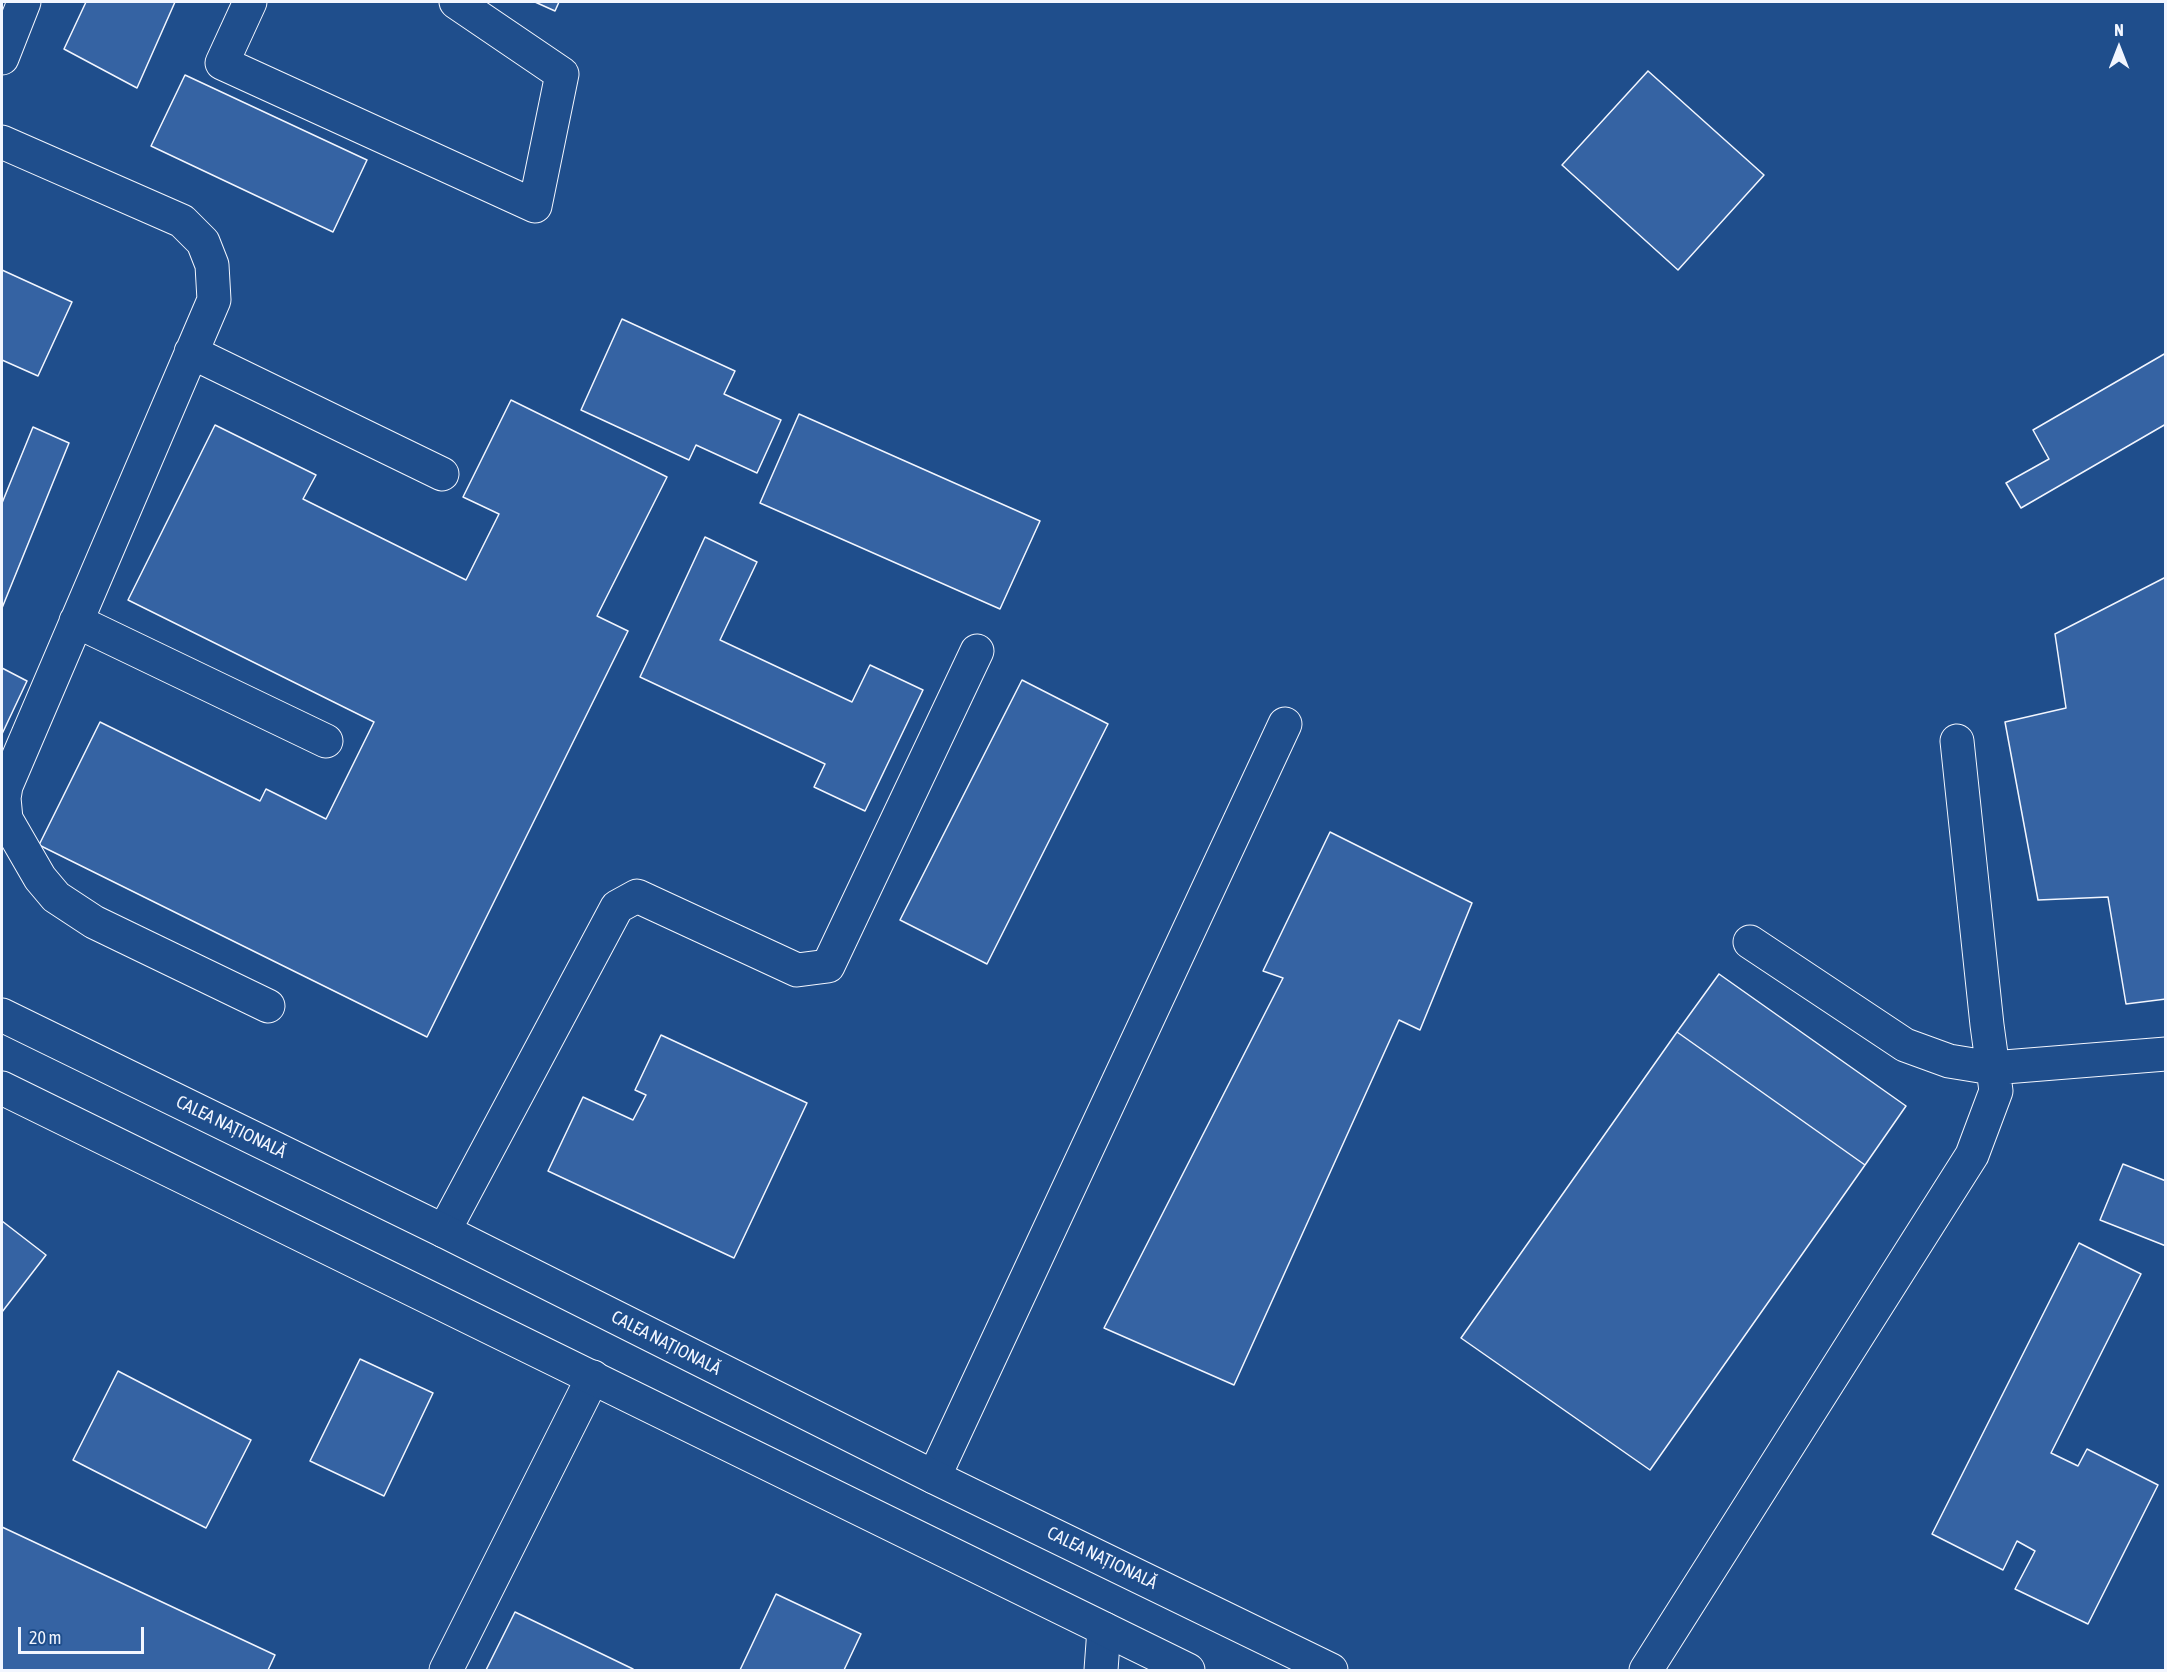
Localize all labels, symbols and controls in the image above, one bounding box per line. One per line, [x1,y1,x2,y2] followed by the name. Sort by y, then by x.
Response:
[2089,18,2149,78] north arrow
[2114,21,2124,39] text: N
[172,1091,290,1163] street label: CALEA NAȚIONALĂ
[608,1306,724,1380] street label: CALEA NAȚIONALĂ
[1043,1522,1161,1594] street label: CALEA NAȚIONALĂ
[21,1615,147,1653] scale bar
[29,1627,61,1648] text: 20 m

